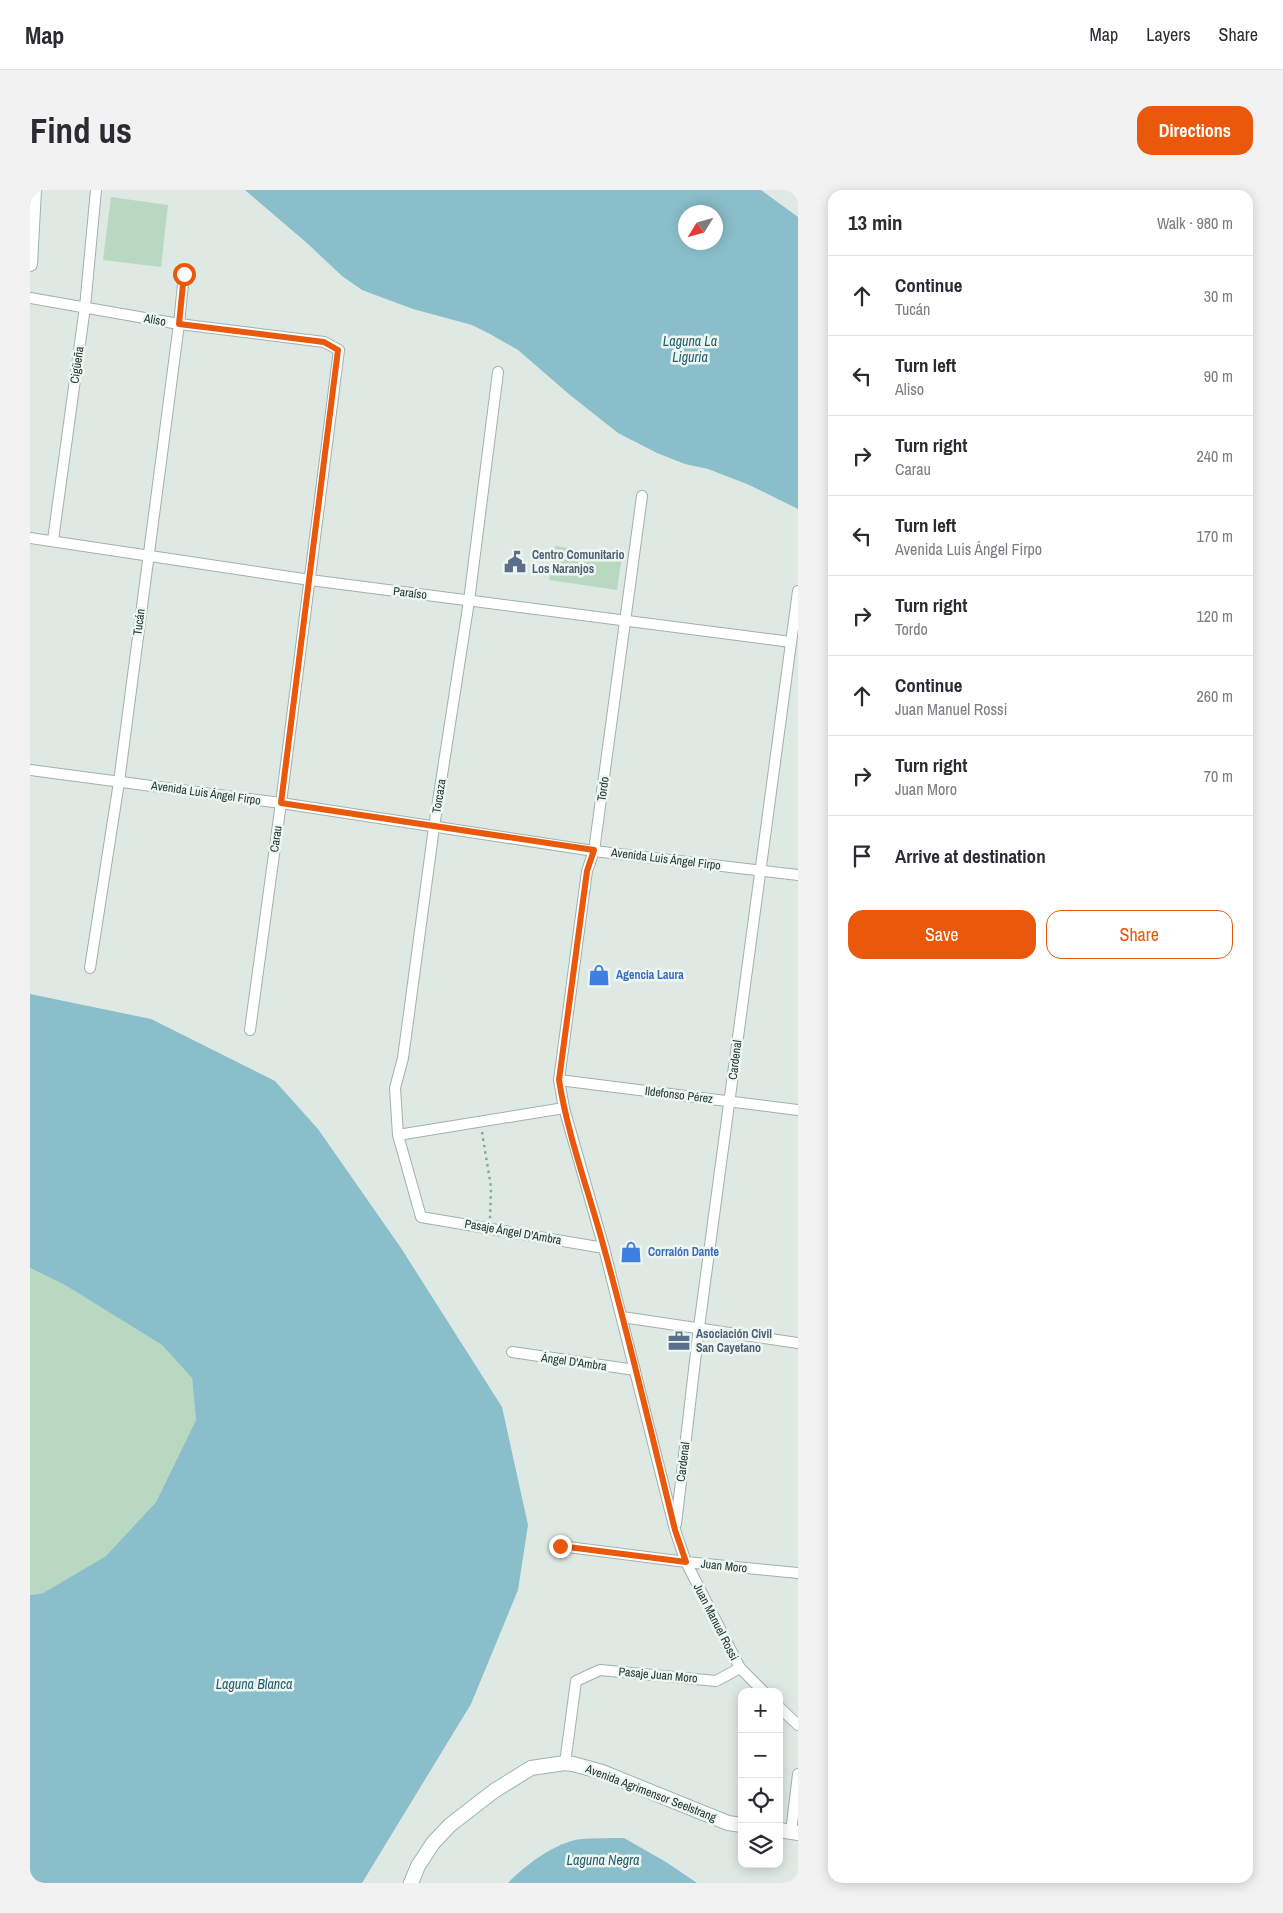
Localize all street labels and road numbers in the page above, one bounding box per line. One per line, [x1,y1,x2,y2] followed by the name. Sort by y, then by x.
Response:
[142,310,167,330] street label: Aliso
[66,345,88,385] street label: Cigüeña
[392,583,428,603] street label: Paraíso
[129,608,149,636] street label: Tucán
[593,776,613,802] street label: Tordo
[149,777,262,809] street label: Avenida Luis Ángel Firpo
[428,777,450,814] street label: Torcaza
[266,825,286,853] street label: Carau
[609,844,722,874] street label: Avenida Luis Ángel Firpo
[725,1039,745,1081] street label: Cardenal
[644,1083,714,1107] street label: Ildefonso Pérez
[463,1216,563,1248] street label: Pasaje Ángel D'Ambra
[539,1349,608,1375] street label: Ángel D'Ambra
[673,1441,693,1483] street label: Cardenal
[700,1556,748,1576] street label: Juan Moro
[690,1581,742,1663] street label: Juan Manuel Rossi
[618,1664,698,1686] street label: Pasaje Juan Moro
[582,1760,719,1826] street label: Avenida Agrimensor Seelstrang

